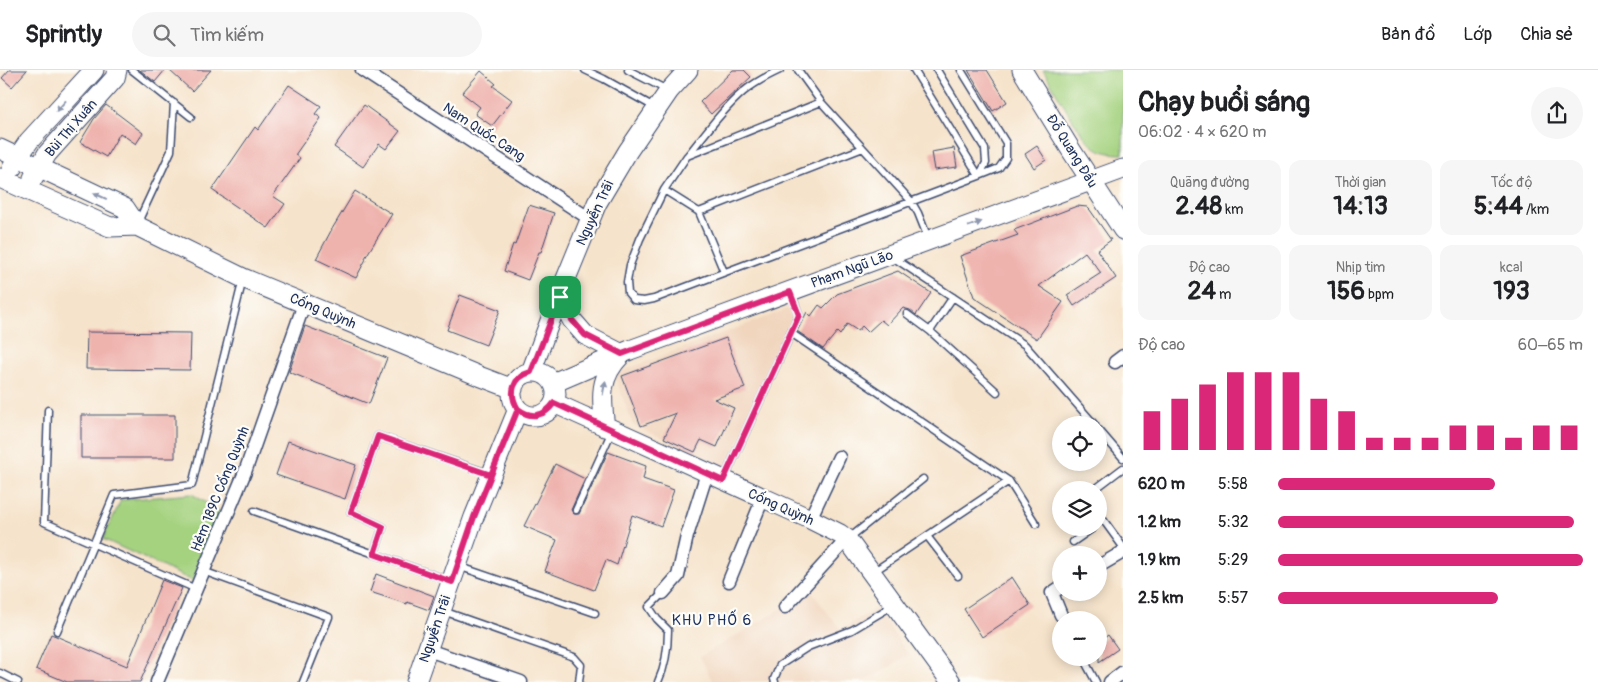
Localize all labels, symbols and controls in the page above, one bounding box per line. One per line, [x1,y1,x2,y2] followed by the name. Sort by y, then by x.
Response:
[132,12,482,57] search box
[25,20,102,49] text: Sprintly
[150,21,178,49] icon: search
[190,23,264,47] text: Tìm kiếm
[1381,23,1435,46] text: Bản đồ
[1463,23,1492,46] text: Lớp
[1520,23,1573,46] text: Chia sẻ
[1138,85,1310,120] text: Chạy buổi sáng
[1531,87,1583,139] button: share
[41,96,101,160] street label: Bùi Thị Xuân
[440,98,529,165] street label: Nam Quốc Cang
[55,100,67,112] one-way arrow
[1043,111,1102,191] street label: Ðỗ Quang Ðẩu
[1138,122,1266,142] text: 06:02 · 4 × 620 m
[1170,174,1249,191] text: Quãng đường
[1335,174,1386,191] text: Thời gian
[1491,174,1532,191] text: Tốc độ
[572,177,618,248] street label: Nguyễn Trãi
[1176,191,1222,222] text: 2.48
[1333,191,1388,222] text: 14:13
[1474,191,1523,222] text: 5:44
[93,192,107,200] one-way arrow
[1222,201,1243,218] text: km
[1523,201,1549,218] text: /km
[967,220,982,227] one-way arrow
[809,246,896,292] street label: Phạm Ngũ Lão
[1189,259,1230,276] text: Độ cao
[1336,259,1385,276] text: Nhịp tim
[1500,259,1523,276] text: kcal
[539,276,581,318] pin
[1188,276,1216,307] text: 24
[1327,276,1365,307] text: 156
[1493,276,1530,307] text: 193
[546,283,574,311] icon: arrive
[1216,286,1231,303] text: m
[1365,286,1394,303] text: bpm
[287,289,359,333] street label: Cống Quỳnh
[1138,335,1185,355] text: Độ cao
[1518,335,1583,355] text: 60–65 m
[600,380,608,395] one-way arrow
[1052,416,1107,666] map controls
[1052,416,1107,471] button: locate
[186,424,253,554] street label: Hẻm 189C Cống Quỳnh
[1138,474,1185,494] text: 620 m
[1218,474,1248,494] text: 5:58
[1052,481,1107,536] button: layers
[745,484,817,529] street label: Cống Quỳnh
[1138,512,1181,532] text: 1.2 km
[1218,512,1249,532] text: 5:32
[1052,546,1107,601] button: +
[1138,550,1180,570] text: 1.9 km
[1218,550,1248,570] text: 5:29
[1138,588,1183,608] text: 2.5 km
[1218,588,1248,608] text: 5:57
[415,592,455,665] street label: Nguyễn Trãi
[672,609,752,630] district label: KHU PHỐ 6
[1052,611,1107,666] button: −

